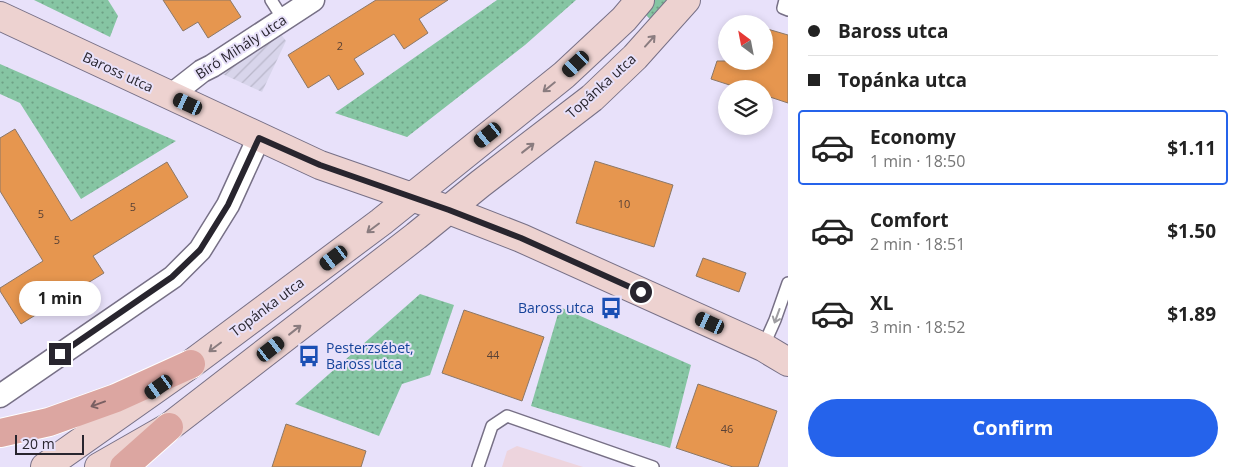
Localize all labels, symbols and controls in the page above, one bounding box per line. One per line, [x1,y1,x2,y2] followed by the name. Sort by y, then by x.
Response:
[191,10,290,83] street label: Bíró Mihály utca
[718,15,772,70] north arrow
[718,15,773,135] map controls
[838,18,948,44] text: Baross utca
[644,34,655,47] one-way arrow
[337,38,343,53] house number: 2
[80,47,157,96] street label: Baross utca
[559,48,592,80] car
[562,49,640,122] street label: Topánka utca
[838,67,967,93] text: Topánka utca
[718,80,773,135] button: layers
[543,81,556,92] one-way arrow
[171,91,204,117] car
[471,120,504,150] car
[870,124,956,150] text: Economy
[810,125,855,170] icon: car
[1167,135,1216,161] text: $1.11
[521,142,534,153] one-way arrow
[870,150,965,172] text: 1 min · 18:50
[618,196,630,211] house number: 10
[130,199,136,214] house number: 5
[38,206,44,221] house number: 5
[870,207,949,233] text: Comfort
[810,208,855,253] icon: car
[1167,218,1216,244] text: $1.50
[367,223,380,234] one-way arrow
[54,232,60,247] house number: 5
[870,233,965,255] text: 2 min · 18:51
[317,243,350,273] car
[226,273,308,341] street label: Topánka utca
[630,281,652,303] route start
[19,282,101,316] callout: 1 min
[38,287,82,309] text: 1 min
[870,290,893,316] text: XL
[810,291,855,336] icon: car
[598,295,624,321] bus stop icon: Baross utca
[518,298,594,317] place label: Baross utca
[1167,301,1216,327] text: $1.89
[772,307,781,323] one-way arrow
[693,310,726,336] car
[870,316,965,338] text: 3 min · 18:52
[288,325,301,336] one-way arrow
[254,334,287,364] car
[326,338,414,373] place label: Pesterzsébet, Baross utca
[209,341,222,352] one-way arrow
[49,343,71,365] route end
[296,343,322,369] bus stop icon: Pesterzsébet, Baross utca
[487,347,500,362] house number: 44
[142,372,175,402] car
[808,399,1218,457] button: Confirm
[91,400,107,410] one-way arrow
[721,421,733,436] house number: 46
[15,432,84,455] scale bar
[22,434,55,453] text: 20 m

